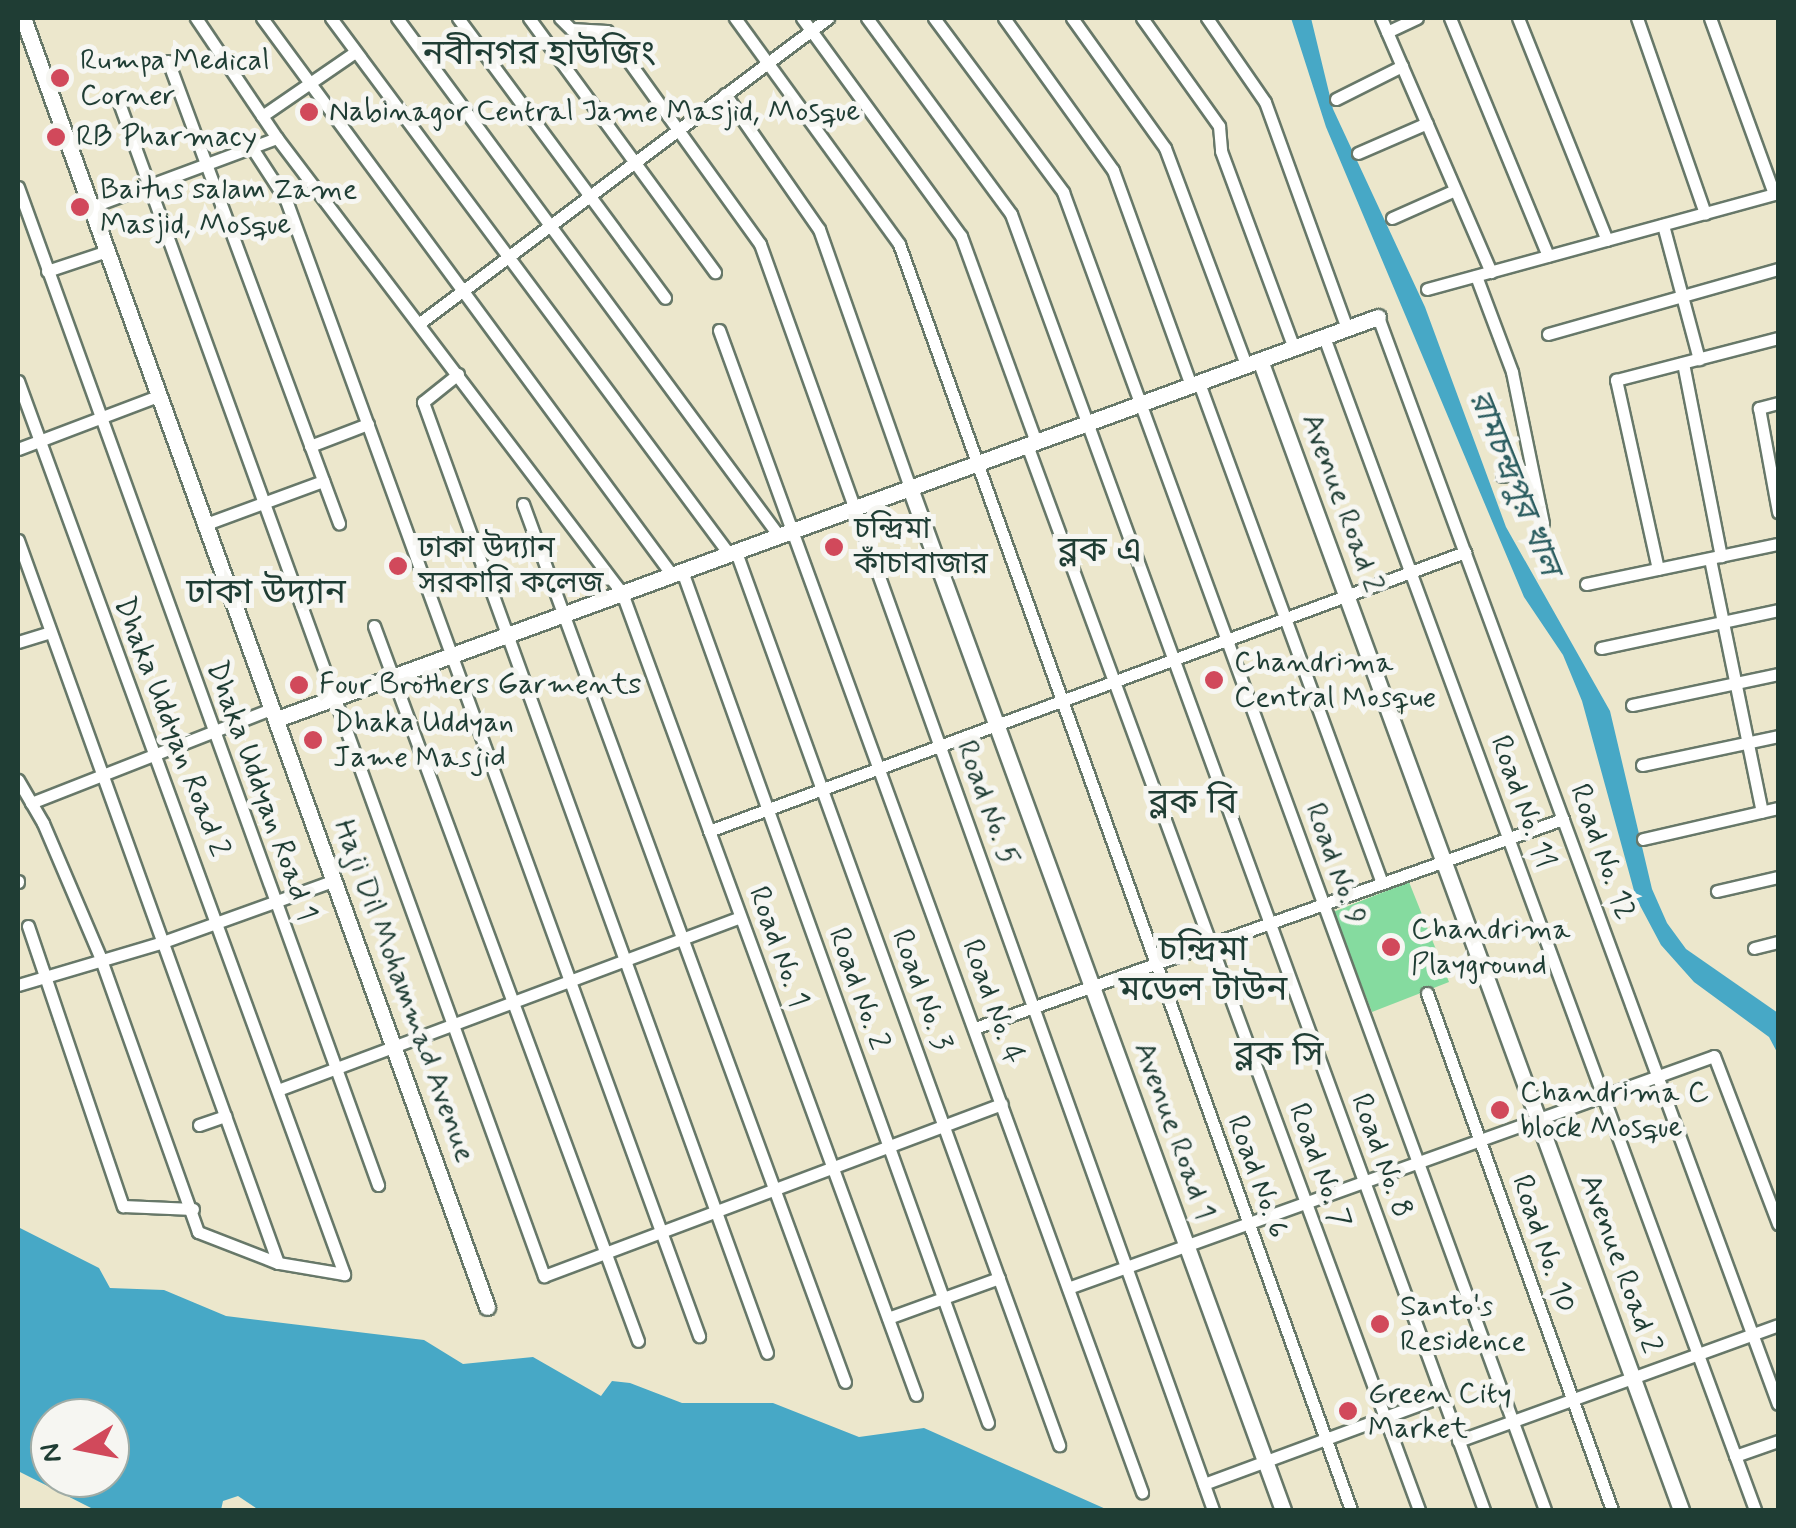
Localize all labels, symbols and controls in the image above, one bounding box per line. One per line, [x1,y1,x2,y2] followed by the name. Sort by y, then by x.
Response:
[423,33,655,75] district label: নবীনগর হাউজিং
[80,43,274,114] place label: Rumpa Medical Corner
[49,67,71,89] marker: Rumpa Medical Corner
[329,94,861,130] place label: Nabinagor Central Jame Masjid, Mosque
[298,101,320,123] marker: Nabinagor Central Jame Masjid, Mosque
[76,119,248,155] place label: RB Pharmacy
[45,126,67,148] marker: RB Pharmacy
[100,172,364,242] place label: Baitus salam Zame Masjid, Mosque
[69,196,91,218] marker: Baitus salam Zame Masjid, Mosque
[1460,385,1568,581] water label: রামচন্দ্রপুর খাল
[1293,410,1391,596] street label: Avenue Road 2
[854,512,988,582] place label: চন্দ্রিমা কাঁচাবাজার
[1058,530,1142,572] district label: ব্লক এ
[418,531,604,602] place label: ঢাকা উদ্যান সরকারি কলেজ
[823,536,845,558] marker: চন্দ্রিমা কাঁচাবাজার
[387,555,409,577] marker: ঢাকা উদ্যান সরকারি কলেজ
[186,572,346,614] district label: ঢাকা উদ্যান
[105,594,237,860] street label: Dhaka Uddyan Road 2
[1234,645,1437,716] place label: Chandrima Central Mosque
[198,658,324,924] street label: Dhaka Uddyan Road 1
[319,667,627,703] place label: Four Brothers Garments
[1203,669,1225,691] marker: Chandrima Central Mosque
[288,674,310,696] marker: Four Brothers Garments
[333,705,514,776] place label: Dhaka Uddyan Jame Masjid
[302,729,324,751] marker: Dhaka Uddyan Jame Masjid
[1481,730,1563,874] street label: Road No. 11
[947,735,1027,871] street label: Road No. 5
[1561,778,1643,926] street label: Road No. 12
[1149,782,1237,824] district label: ব্লক বি
[1296,797,1374,931] street label: Road No. 9
[325,813,483,1169] street label: Haji Dil Mohammad Avenue
[739,881,817,1013] street label: Road No. 1
[1411,912,1571,982] place label: Chandrima Playground
[819,922,897,1056] street label: Road No. 2
[882,924,960,1056] street label: Road No. 3
[1119,929,1287,1011] district label: চন্দ্রিমা মডেল টাউন
[953,934,1031,1070] street label: Road No. 4
[1380,936,1402,958] marker: Chandrima Playground
[1234,1034,1324,1076] district label: ব্লক সি
[1126,1039,1222,1223] street label: Avenue Road 1
[1520,1075,1709,1146] place label: Chandrima C block Mosque
[1342,1088,1420,1224] street label: Road No. 8
[1279,1098,1359,1234] street label: Road No. 7
[1489,1099,1511,1121] marker: Chandrima C block Mosque
[1218,1110,1296,1244] street label: Road No. 6
[1502,1170,1584,1318] street label: Road No. 10
[1571,1171,1669,1357] street label: Avenue Road 2
[1400,1289,1526,1360] place label: Santo's Residence
[1369,1313,1391,1335] marker: Santo's Residence
[1368,1376,1511,1446] place label: Green City Market
[30,1398,130,1498] north arrow
[1337,1400,1359,1422] marker: Green City Market
[32,1441,72,1465] text: N

